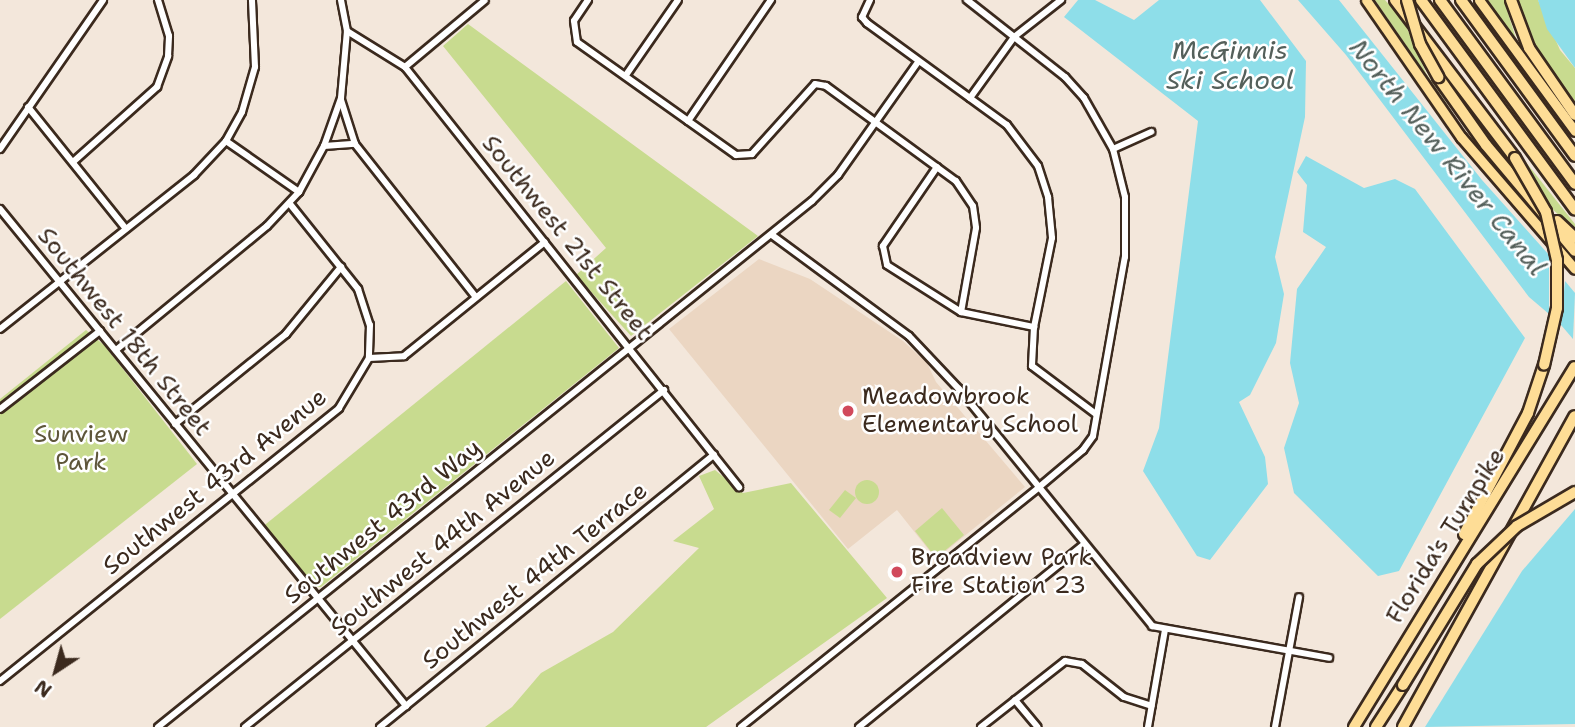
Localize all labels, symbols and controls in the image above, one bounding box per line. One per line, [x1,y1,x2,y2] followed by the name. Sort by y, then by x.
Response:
[1343,32,1553,282] water label: North New River Canal
[1166,34,1294,96] water label: McGinnis Ski School
[476,130,658,346] street label: Southwest 21st Street
[31,222,217,442] street label: Southwest 18th Street
[97,383,333,581] street label: Southwest 43rd Avenue
[862,383,1078,439] place label: Meadowbrook Elementary School
[840,403,856,419] marker: Meadowbrook Elementary School
[34,421,128,477] park label: Sunview Park
[279,434,487,610] street label: Southwest 43rd Way
[1380,443,1512,629] street label: Florida's Turnpike
[325,444,561,642] street label: Southwest 44th Avenue
[417,476,653,676] street label: Southwest 44th Terrace
[911,544,1092,600] place label: Broadview Park Fire Station 23
[889,564,905,580] marker: Broadview Park Fire Station 23
[21,636,91,706] north arrow
[30,674,57,703] text: N

